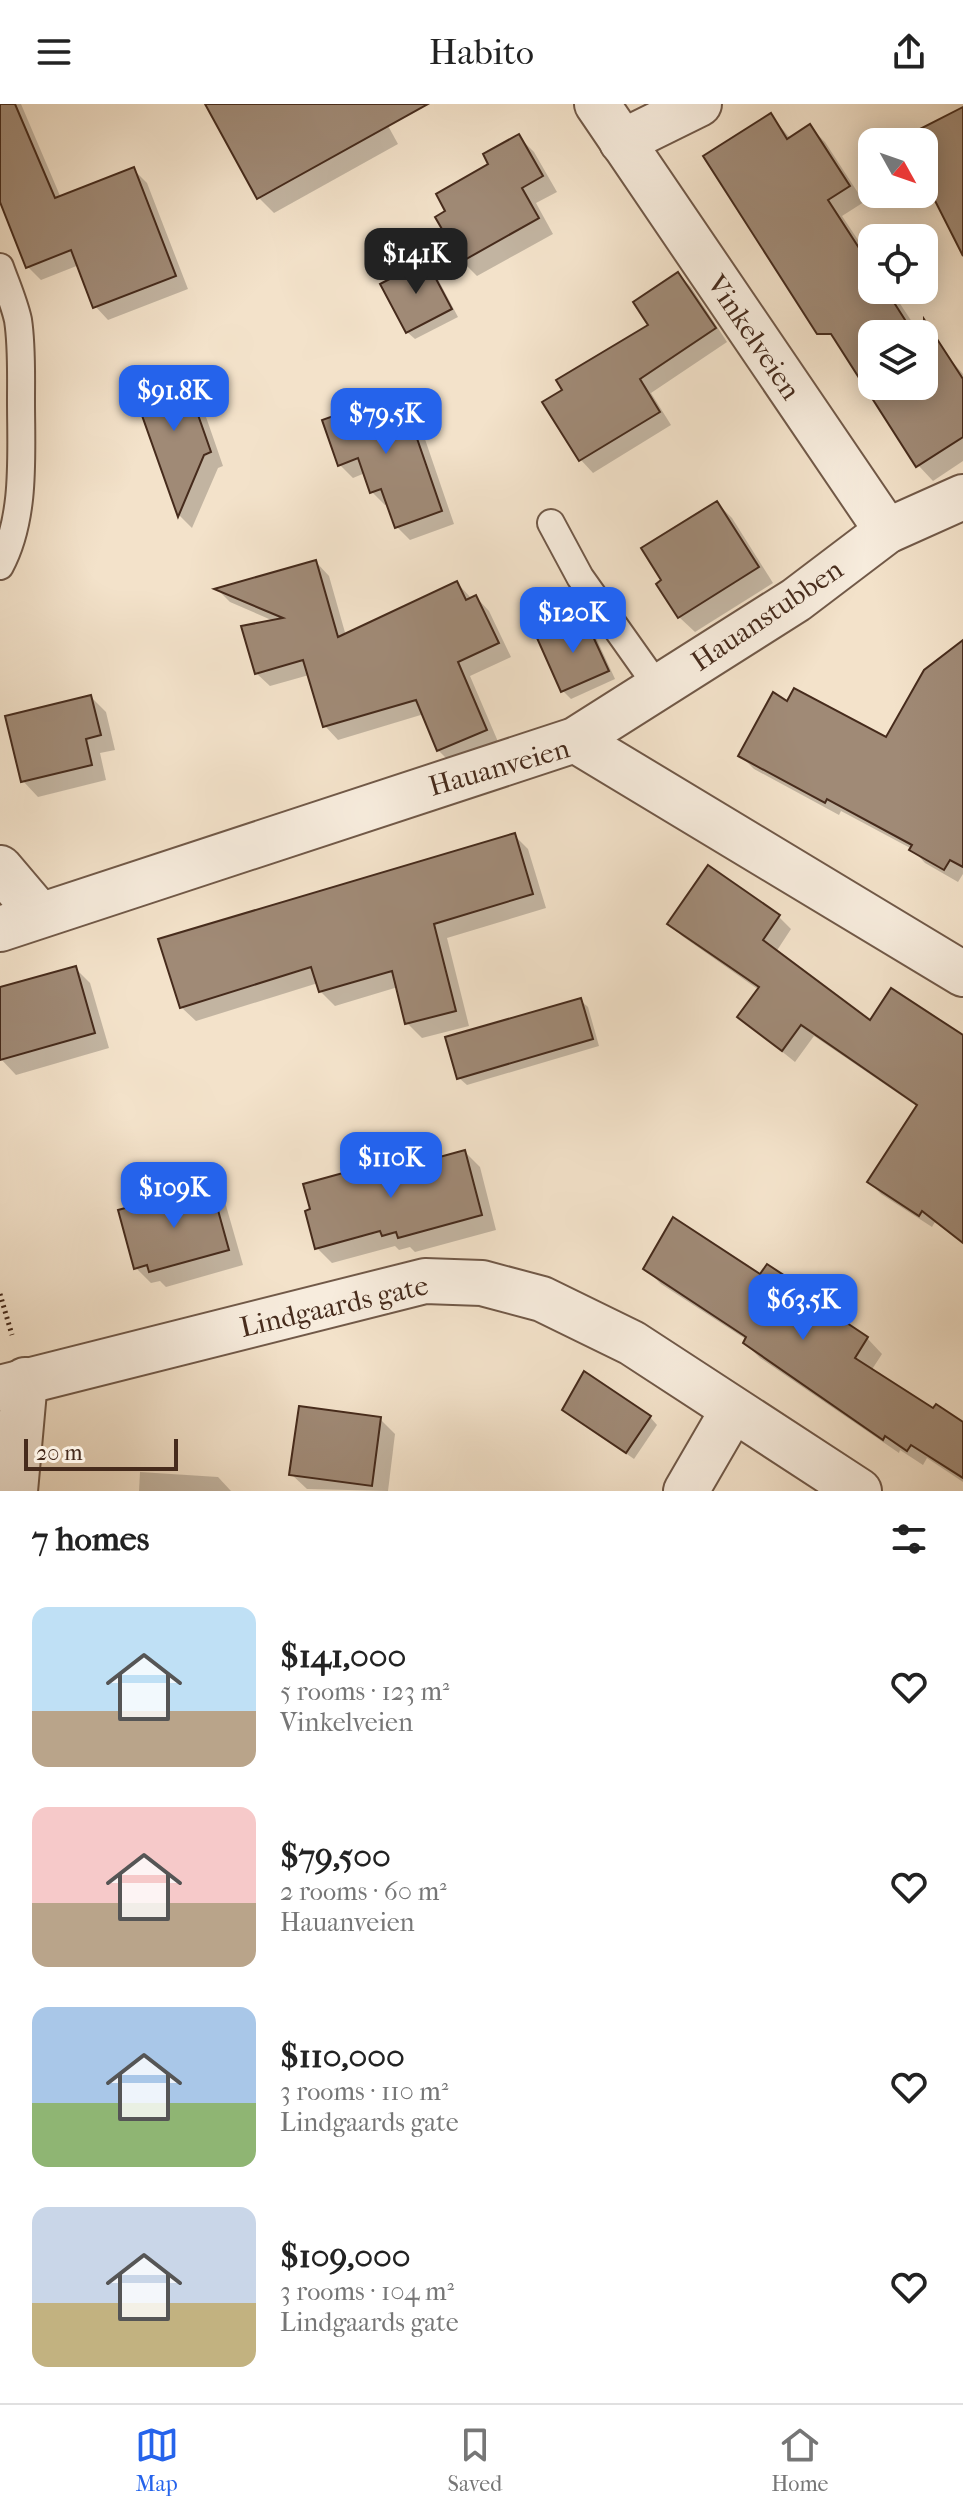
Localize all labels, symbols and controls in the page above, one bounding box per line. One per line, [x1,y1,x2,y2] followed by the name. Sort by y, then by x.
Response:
[32,30,76,74] icon: menu
[887,30,931,74] icon: share
[429,31,534,73] text: Habito
[858,128,938,208] north arrow
[858,128,938,400] map controls
[858,224,938,304] button: locate
[360,228,472,296] pin: $141K
[382,238,450,269] text: $141K
[700,268,808,406] street label: Vinkelveien
[858,320,938,400] button: layers
[109,365,239,433] pin: $91.8K
[137,375,211,406] text: $91.8K
[321,388,451,456] pin: $79.5K
[349,398,423,429] text: $79.5K
[685,552,849,678] street label: Hauanstubben
[517,587,629,655] pin: $120K
[538,597,608,628] text: $120K
[425,731,573,803] street label: Hauanveien
[335,1132,447,1200] pin: $110K
[358,1142,424,1173] text: $110K
[118,1162,230,1230] pin: $109K
[139,1172,209,1203] text: $109K
[237,1268,432,1344] street label: Lindgaards gate
[738,1274,868,1342] pin: $63.5K
[766,1284,840,1315] text: $63.5K
[24,1435,178,1471] scale bar
[36,1440,82,1466] text: 20 m
[887,1517,931,1561] icon: filters
[32,1519,149,1559] text: 7 homes
[280,1636,406,1676] text: $141,000
[96,1639,192,1735] icon: home
[887,1665,931,1709] icon: heart
[280,1676,449,1707] text: 5 rooms · 123 m²
[280,1707,413,1738] text: Vinkelveien
[280,1836,391,1876] text: $79,500
[96,1839,192,1935] icon: home
[887,1865,931,1909] icon: heart
[280,1876,447,1907] text: 2 rooms · 60 m²
[280,1907,415,1938] text: Hauanveien
[280,2036,405,2076] text: $110,000
[96,2039,192,2135] icon: home
[887,2065,931,2109] icon: heart
[280,2076,448,2107] text: 3 rooms · 110 m²
[280,2107,459,2138] text: Lindgaards gate
[280,2236,411,2276] text: $109,000
[96,2239,192,2335] icon: home
[887,2265,931,2309] icon: heart
[280,2276,454,2307] text: 3 rooms · 104 m²
[280,2307,459,2338] text: Lindgaards gate
[135,2423,179,2497] tab: Map
[448,2423,502,2497] tab: Saved
[771,2423,828,2497] tab: Home

